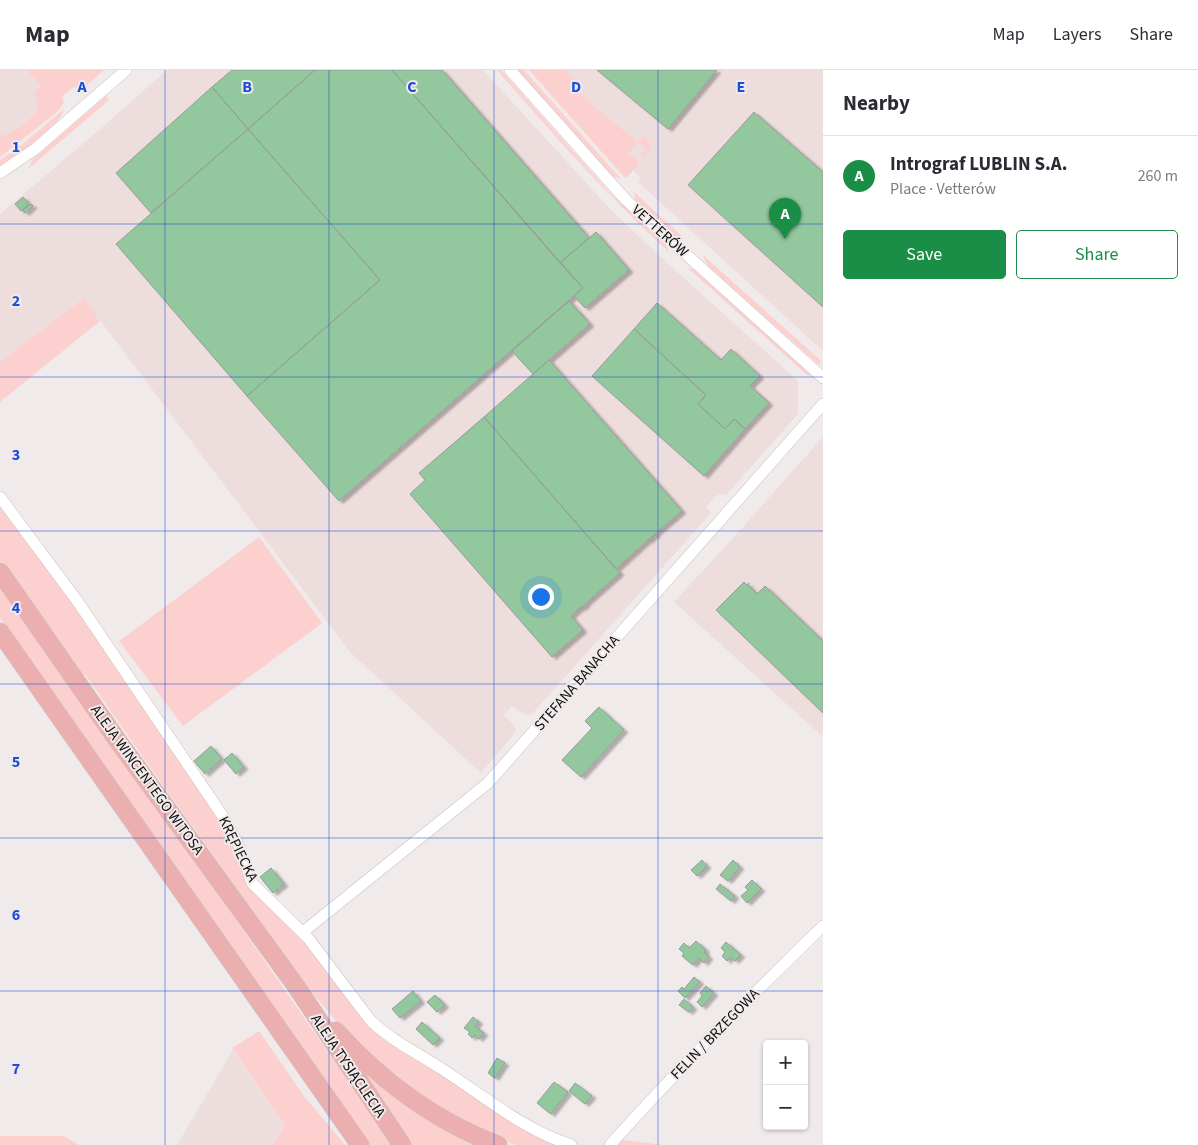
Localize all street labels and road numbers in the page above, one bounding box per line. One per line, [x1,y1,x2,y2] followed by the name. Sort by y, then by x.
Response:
[627,200,693,262] street label: VETTERÓW
[529,630,625,735] street label: STEFANA BANACHA
[85,701,209,860] street label: ALEJA WINCENTEGO WITOSA
[213,813,263,886] street label: KRĘPIECKA
[666,983,765,1084] street label: FELIN / BRZEGOWA
[306,1010,391,1123] street label: ALEJA TYSIĄCLECIA

